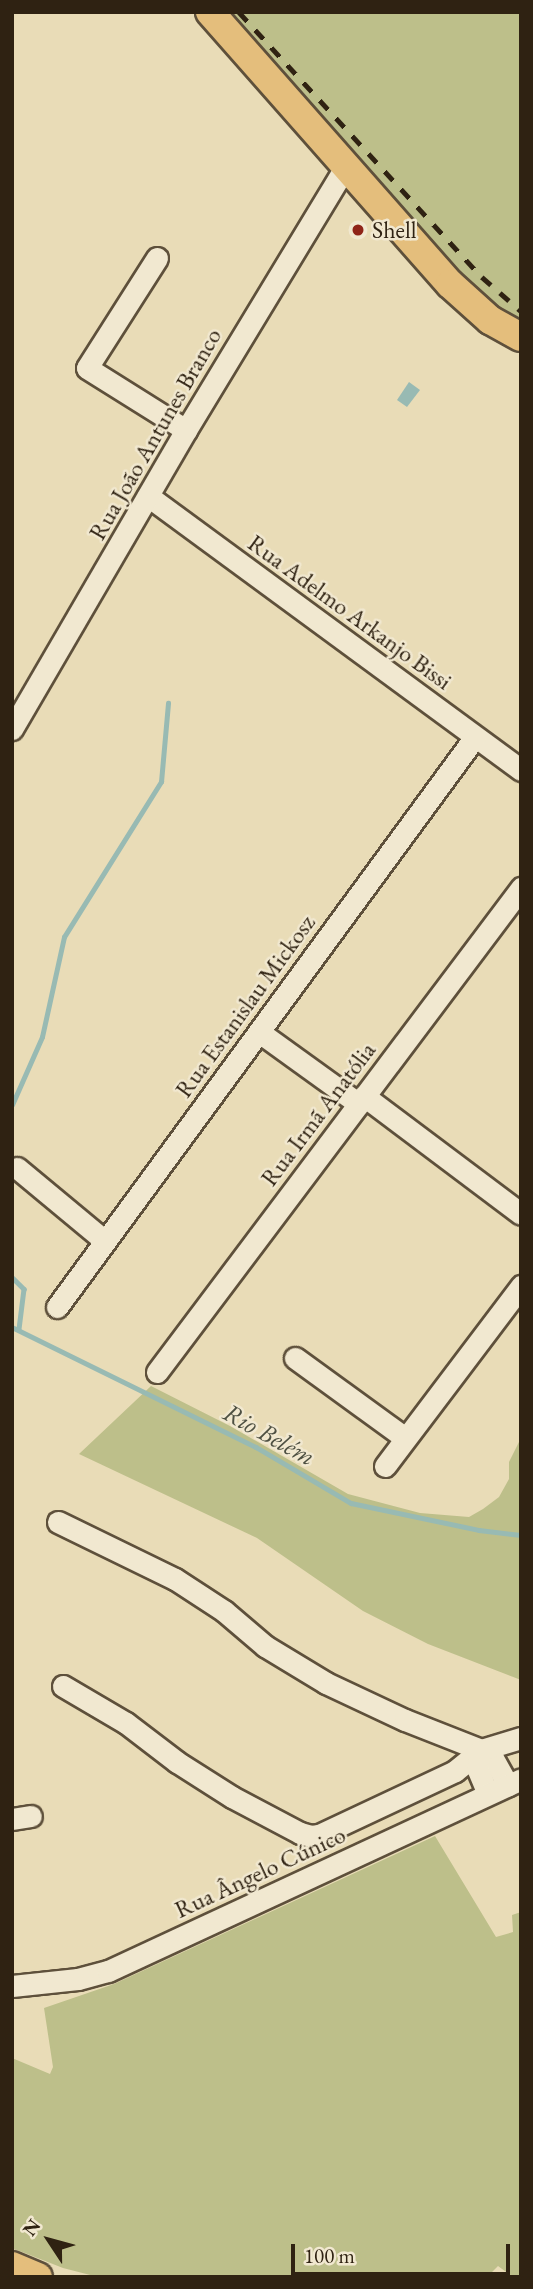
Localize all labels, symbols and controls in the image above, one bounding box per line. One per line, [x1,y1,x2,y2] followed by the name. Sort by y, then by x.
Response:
[372,216,416,244] place label: Shell
[350,222,366,238] marker: Shell
[83,323,227,545] street label: Rua João Antunes Branco
[242,528,458,696] street label: Rua Adelmo Arkanjo Bissi
[169,909,321,1103] street label: Rua Estanislau Mickosz
[255,1036,381,1192] street label: Rua Irmã Anatólia
[218,1397,320,1473] water label: Rio Belém
[170,1820,350,1924] street label: Rua Ângelo Cúnico
[14,2205,84,2275] north arrow
[17,2214,46,2241] text: N
[295,2230,514,2274] scale bar
[304,2242,355,2269] text: 100 m

